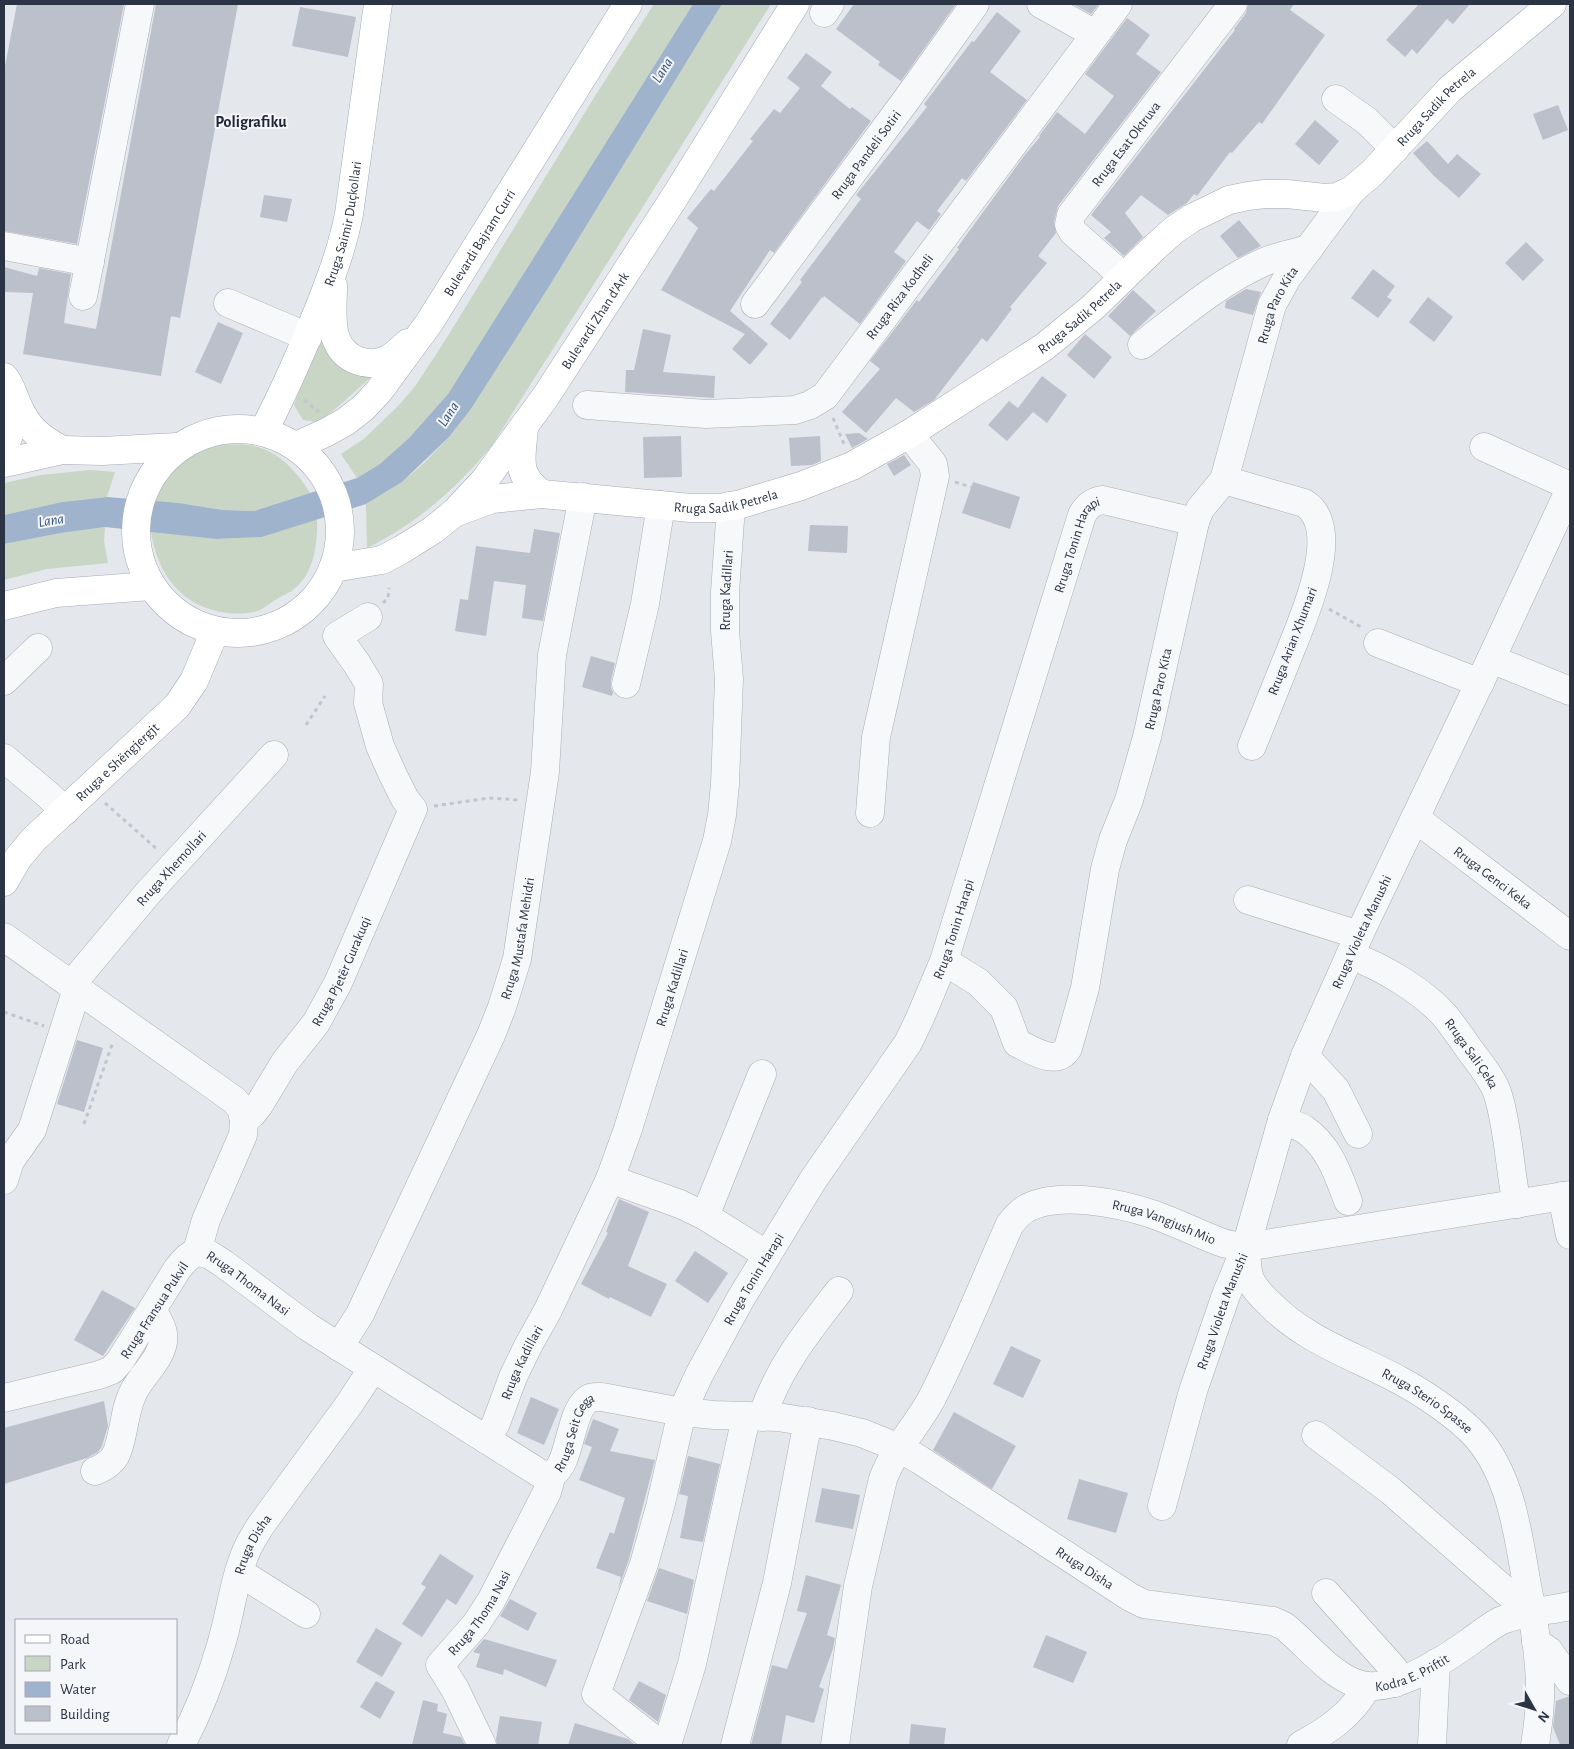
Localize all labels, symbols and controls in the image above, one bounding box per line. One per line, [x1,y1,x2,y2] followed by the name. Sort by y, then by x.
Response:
[649,55,676,85] water label: Lana
[1395,65,1479,149] street label: Rruga Sadik Petrela
[1089,99,1164,190] street label: Rruga Esat Oktruva
[829,108,904,202] street label: Rruga Pandeli Sotiri
[215,114,287,130] district label: Poligrafiku
[322,160,364,288] street label: Rruga Saimir Duçkollari
[442,187,518,299] street label: Bulevardi Bajram Curri
[864,252,936,342] street label: Rruga Riza Kodheli
[1256,264,1301,346] street label: Rruga Paro Kita
[559,269,632,372] street label: Bulevardi Zhan d'Ark
[1036,277,1125,357] street label: Rruga Sadik Petrela
[435,399,462,429] water label: Lana
[673,487,780,516] street label: Rruga Sadik Petrela
[1052,495,1102,595] street label: Rruga Tonin Harapi
[37,511,65,530] water label: Lana
[719,550,736,631] street label: Rruga Kadillari
[1266,585,1320,697] street label: Rruga Arian Xhumari
[1143,646,1175,731] street label: Rruga Paro Kita
[73,720,162,804] street label: Rruga e Shëngjergjt
[134,828,209,909] street label: Rruga Xhemollari
[1451,844,1534,913] street label: Rruga Genci Keka
[1330,873,1395,991] street label: Rruga Violeta Manushi
[499,876,537,1001] street label: Rruga Mustafa Mehidri
[931,878,977,982] street label: Rruga Tonin Harapi
[310,915,374,1029] street label: Rruga Pjetër Gurakuqi
[654,947,691,1028] street label: Rruga Kadillari
[1442,1016,1501,1092] street label: Rruga Sali Çeka
[1111,1198,1218,1248] street label: Rruga Vangjush Mio
[722,1231,787,1328] street label: Rruga Tonin Harapi
[204,1249,292,1319] street label: Rruga Thoma Nasi
[1195,1251,1251,1372] street label: Rruga Violeta Manushi
[118,1260,191,1362] street label: Rruga Fransua Pukvil
[499,1323,546,1402] street label: Rruga Kadillari
[1379,1366,1475,1436] street label: Rruga Sterio Spasse
[552,1391,597,1475] street label: Rruga Seit Gega
[232,1512,275,1576] street label: Rruga Disha
[1053,1545,1116,1593] street label: Rruga Disha
[446,1569,513,1659] street label: Rruga Thoma Nasi
[15,1619,178,1734] legend
[60,1632,90,1647] text: Road
[1374,1652,1452,1694] street label: Kodra E. Priftit
[60,1657,86,1672] text: Park
[60,1682,96,1697] text: Water
[1509,1684,1559,1734] north arrow
[60,1707,110,1722] text: Building
[1535,1708,1552,1725] text: N

